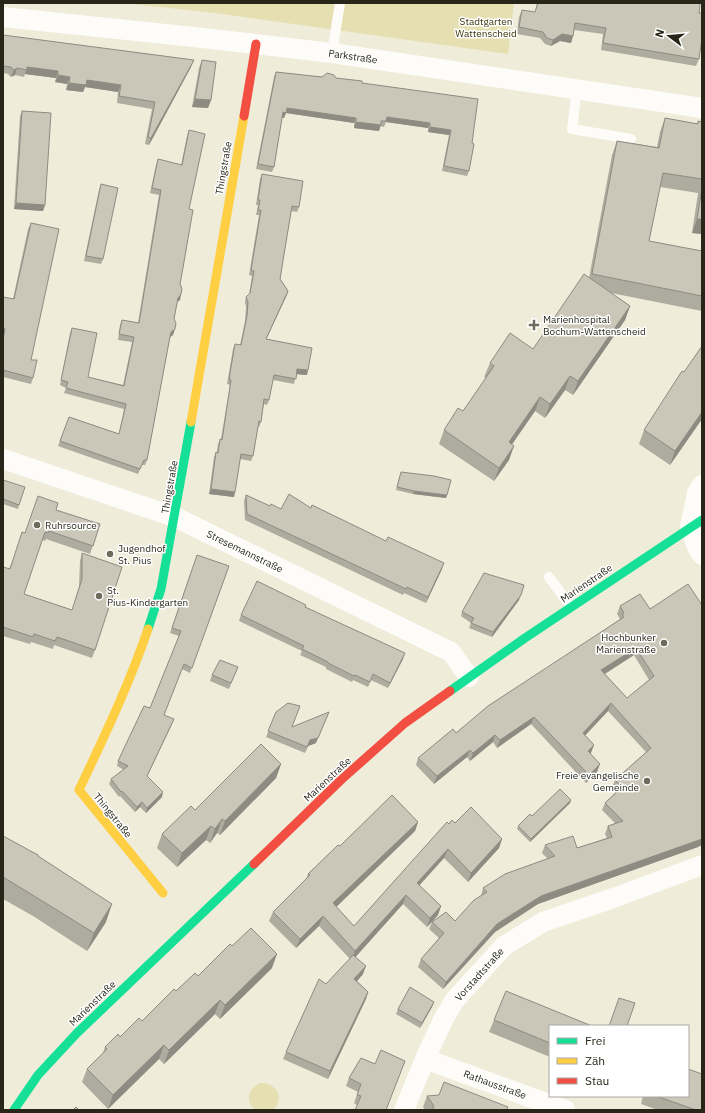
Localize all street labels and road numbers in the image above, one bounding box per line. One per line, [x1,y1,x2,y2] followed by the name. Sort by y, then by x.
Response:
[328,47,379,66] street label: Parkstraße
[212,140,235,196] street label: Thingstraße
[158,459,181,515] street label: Thingstraße
[204,527,286,576] street label: Stresemannstraße
[558,561,615,606] street label: Marienstraße
[301,754,354,805] street label: Marienstraße
[91,790,135,841] street label: Thingstraße
[452,945,507,1004] street label: Vorstadtstraße
[66,978,119,1029] street label: Marienstraße
[462,1067,528,1102] street label: Rathausstraße

